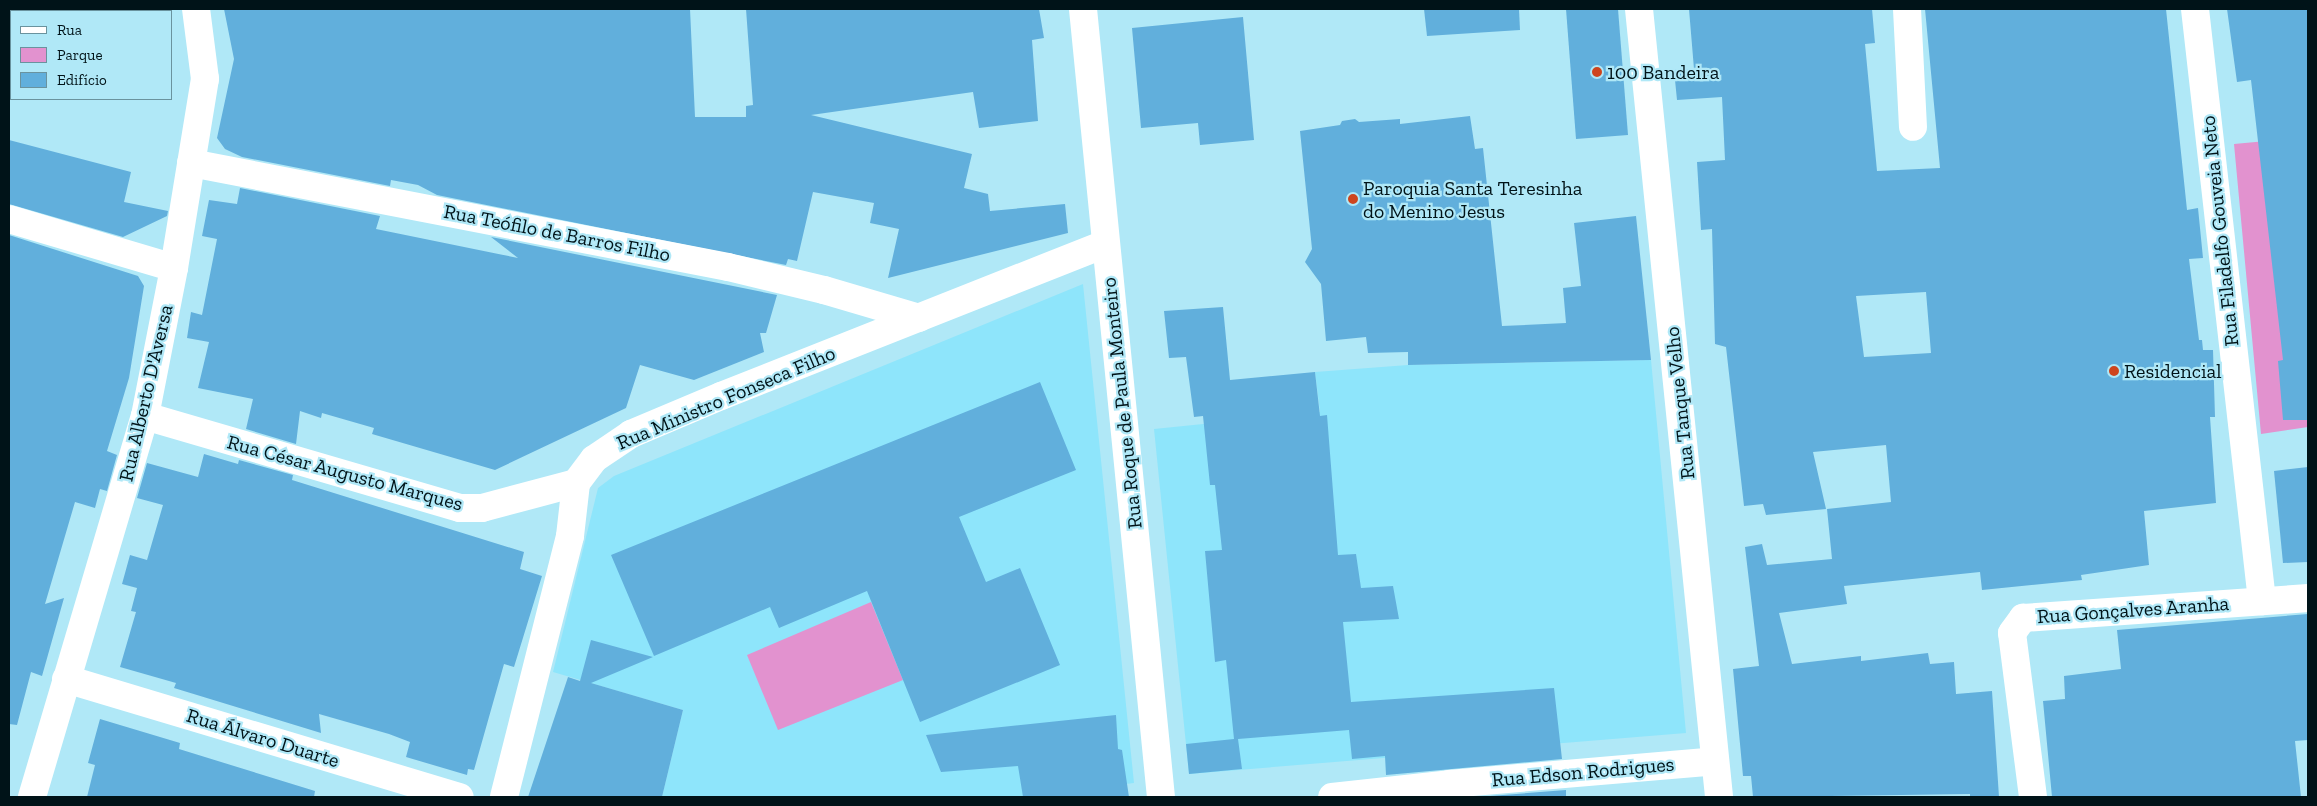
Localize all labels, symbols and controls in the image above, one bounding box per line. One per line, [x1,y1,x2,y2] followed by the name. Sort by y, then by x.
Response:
[10,10,172,100] legend
[57,21,82,39] text: Rua
[57,46,103,64] text: Parque
[1607,60,1720,84] place label: 100 Bandeira
[1591,66,1603,78] marker: 100 Bandeira
[57,71,107,89] text: Edifício
[2196,115,2244,347] street label: Rua Filadelfo Gouveia Neto
[1363,176,1583,223] place label: Paroquia Santa Teresinha do Menino Jesus
[1347,193,1359,205] marker: Paroquia Santa Teresinha do Menino Jesus
[442,199,672,267] street label: Rua Teófilo de Barros Filho
[1097,276,1147,530] street label: Rua Roque de Paula Monteiro
[114,302,178,484] street label: Rua Alberto D'Aversa
[1660,325,1700,481] street label: Rua Tanque Velho
[613,341,839,455] street label: Rua Ministro Fonseca Filho
[2124,359,2222,383] place label: Residencial
[2108,365,2120,377] marker: Residencial
[224,430,466,516] street label: Rua César Augusto Marques
[2036,591,2230,629] street label: Rua Gonçalves Aranha
[183,703,343,773] street label: Rua Álvaro Duarte
[1491,752,1675,792] street label: Rua Edson Rodrigues

